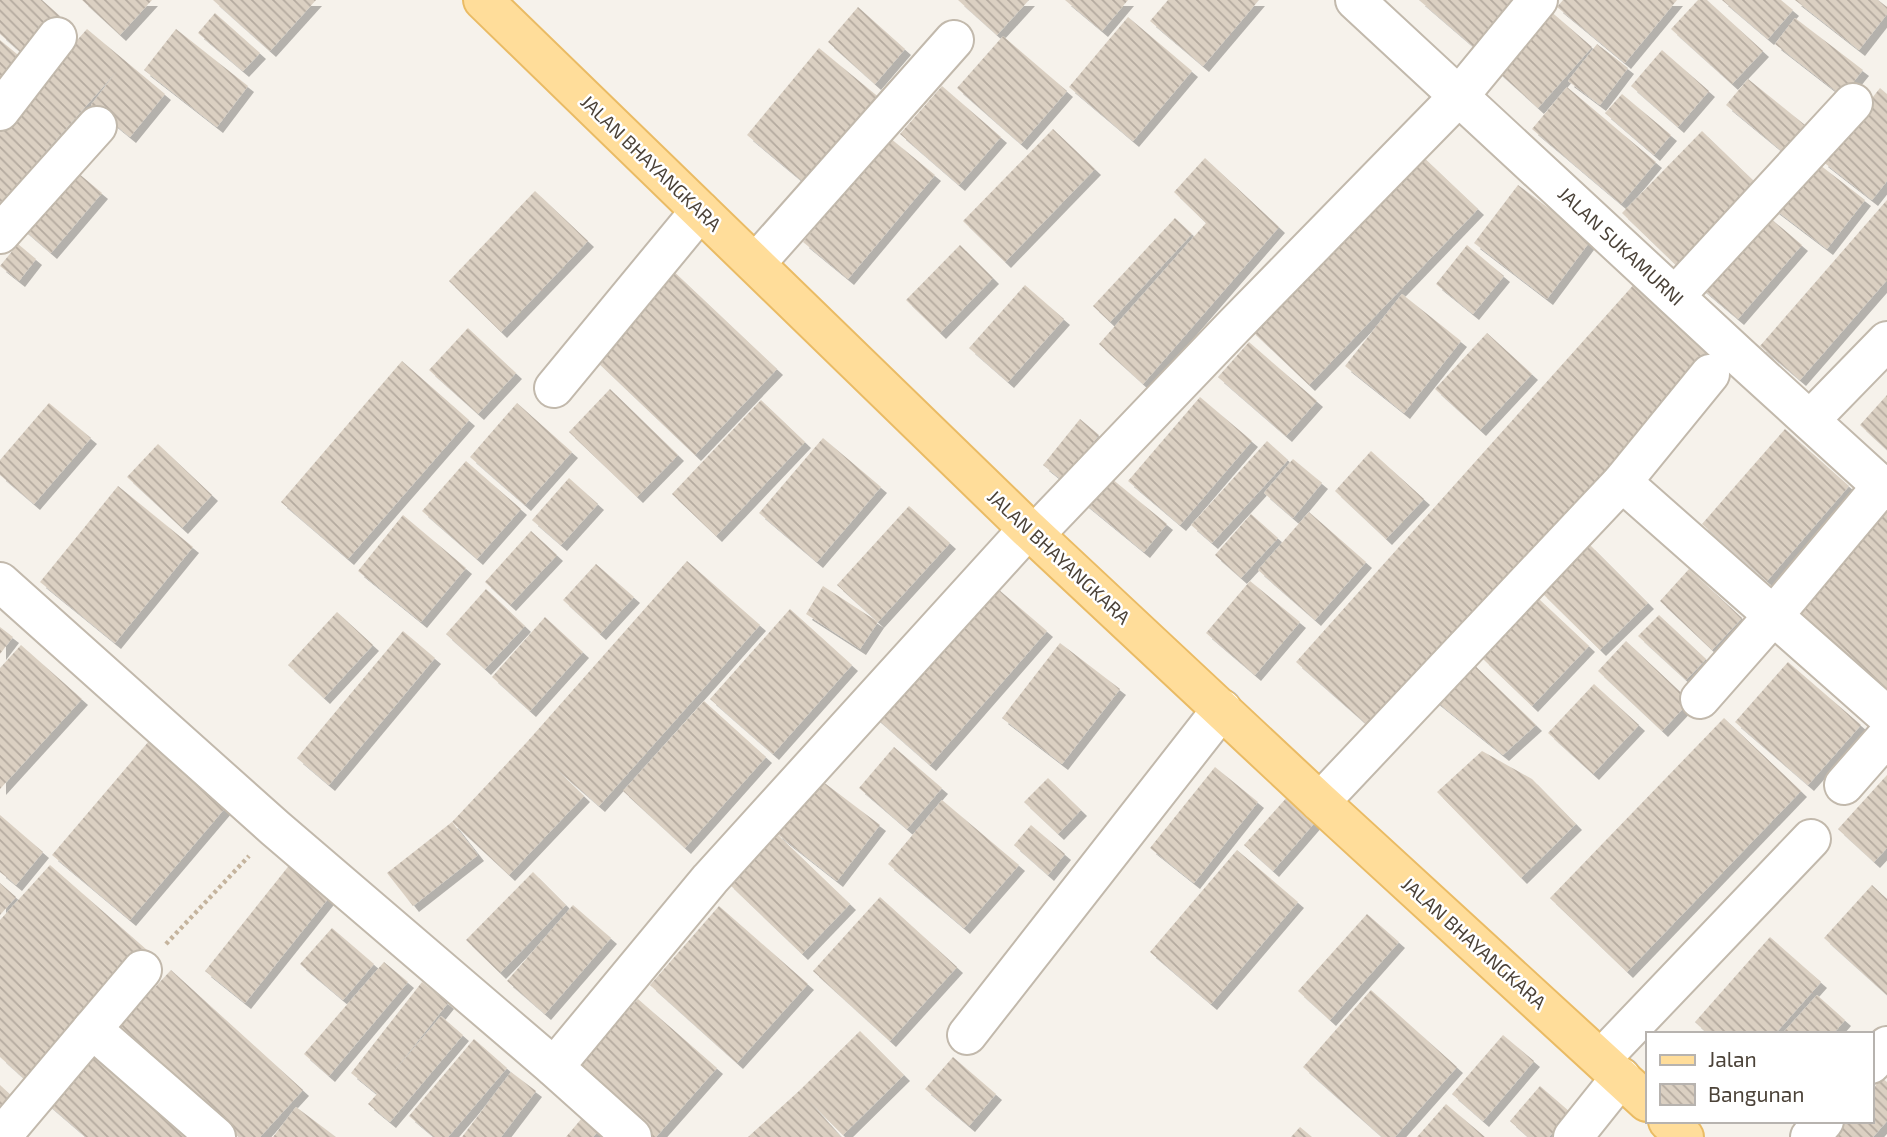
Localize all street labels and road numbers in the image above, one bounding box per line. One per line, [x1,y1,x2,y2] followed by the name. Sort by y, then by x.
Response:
[576,90,726,236] street label: JALAN BHAYANGKARA
[1554,182,1689,310] street label: JALAN SUKAMURNI
[983,485,1135,629] street label: JALAN BHAYANGKARA
[1397,872,1551,1014] street label: JALAN BHAYANGKARA

